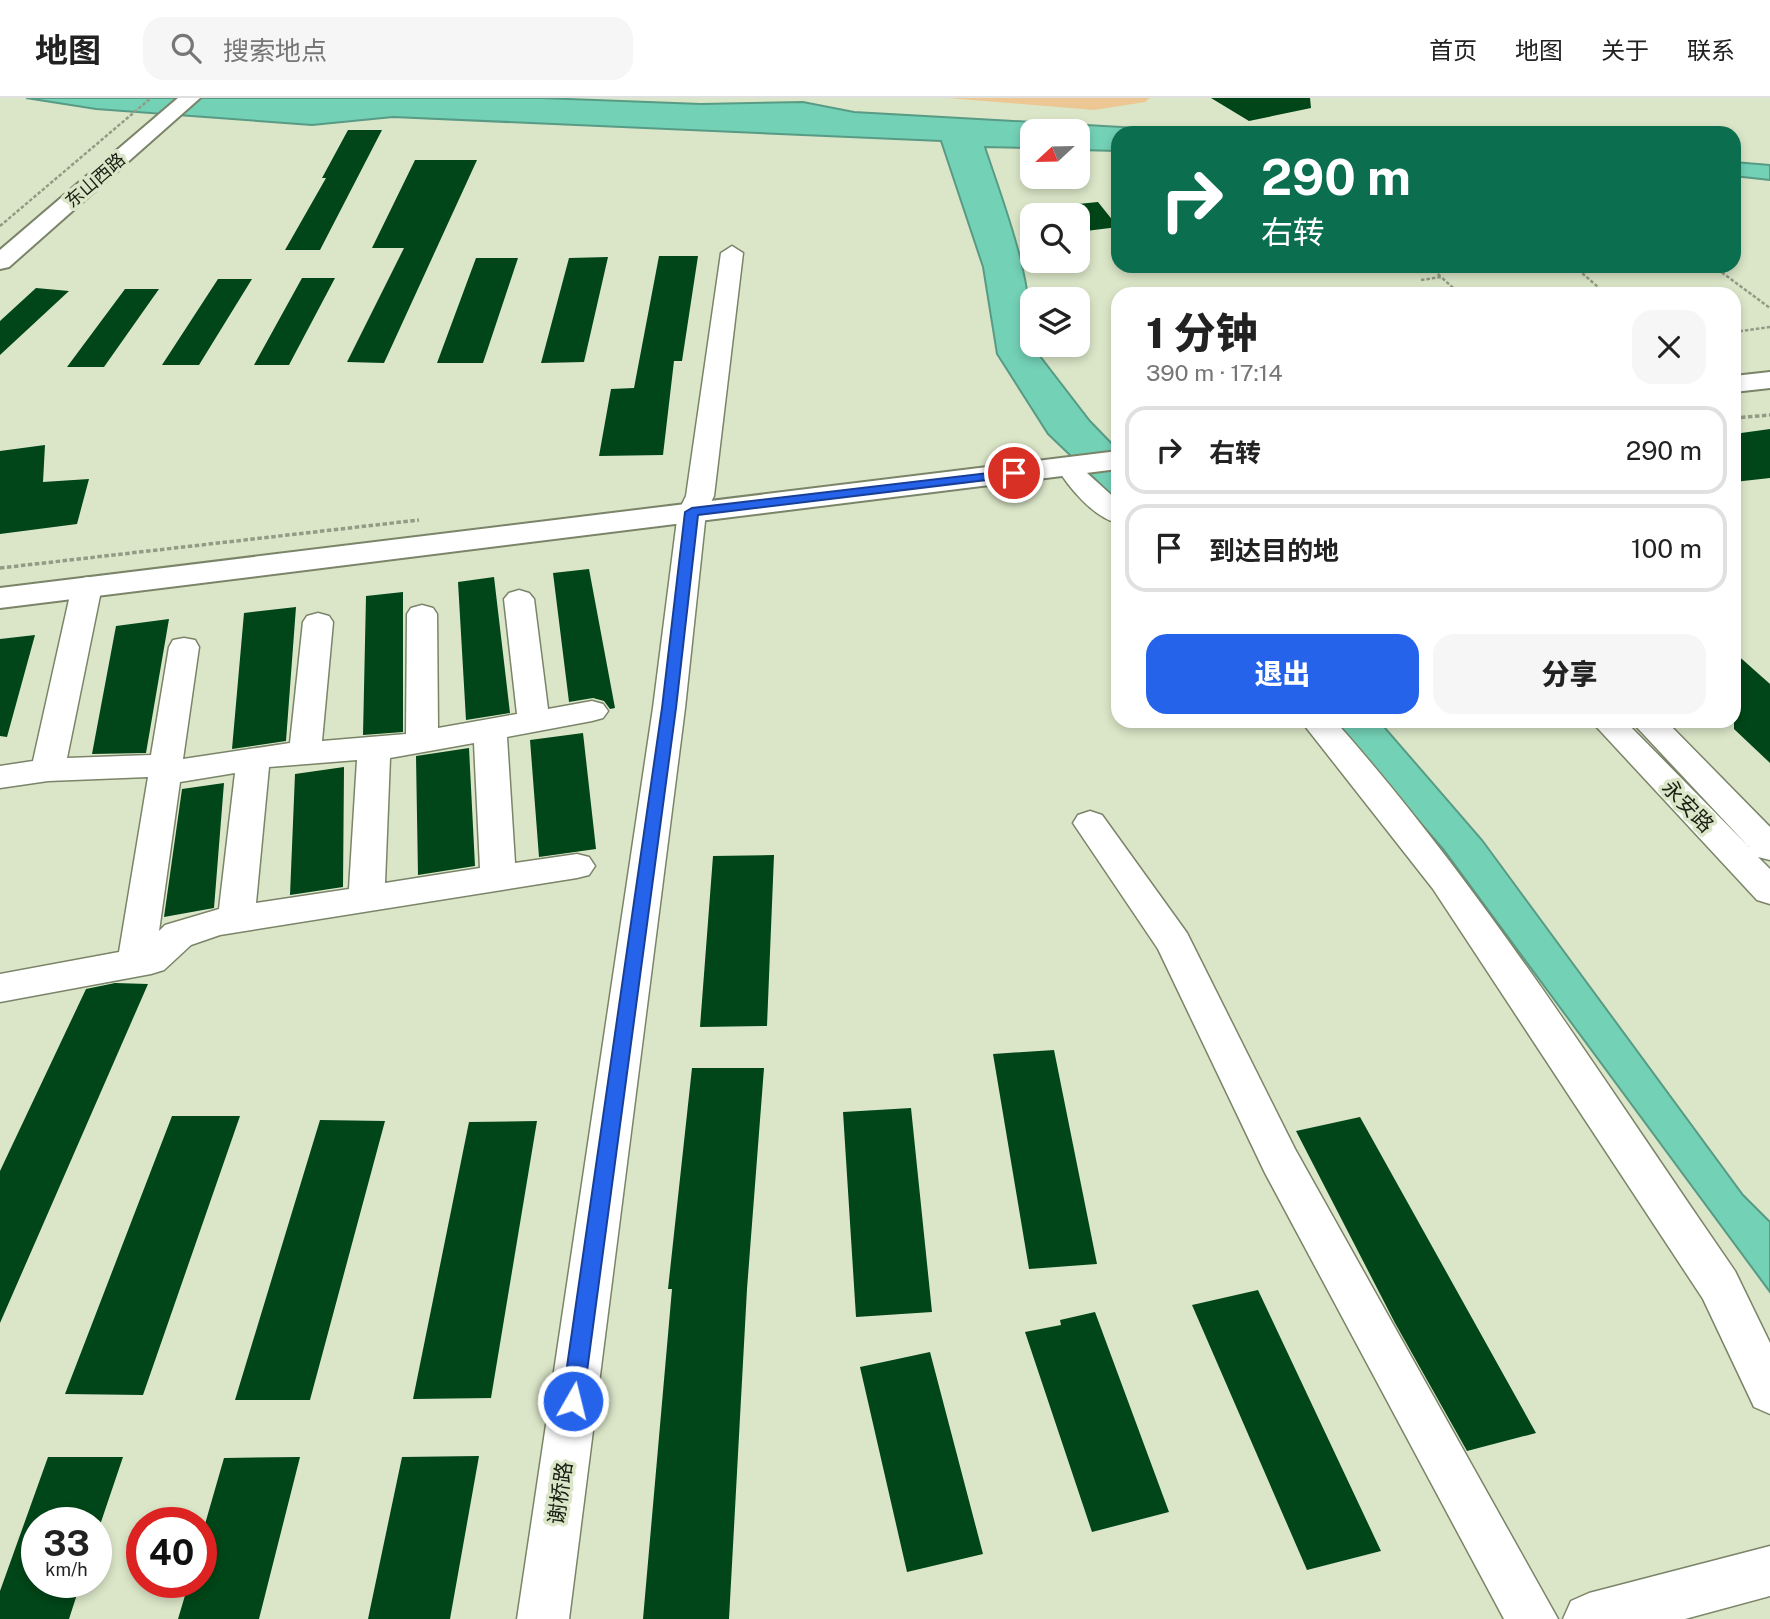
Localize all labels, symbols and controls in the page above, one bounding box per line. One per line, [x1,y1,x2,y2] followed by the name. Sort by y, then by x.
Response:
[143,17,633,80] search box
[167,29,205,67] icon: search
[35,31,101,69] text: 地图
[223,35,327,66] text: 搜索地点
[1429,36,1477,64] text: 首页
[1515,36,1563,64] text: 地图
[1601,36,1649,64] text: 关于
[1687,36,1735,64] text: 联系
[1020,119,1090,189] north arrow
[1020,119,1090,357] map controls
[61,148,129,212] street label: 东山西路
[1261,148,1411,206] text: 290 m
[1146,154,1237,245] icon: right
[1020,203,1090,273] button: search
[1261,214,1325,251] text: 右转
[1020,287,1090,357] button: layers
[1146,308,1258,357] text: 1 分钟
[1632,310,1706,384] button: close
[1146,359,1283,386] text: 390 m · 17:14
[1150,431,1188,469] icon: right
[1626,435,1702,466] text: 290 m
[1209,437,1261,468] text: 右转
[984,443,1044,503] pin
[995,454,1033,492] icon: arrive
[1150,529,1188,567] icon: arrive
[1631,533,1702,564] text: 100 m
[1209,535,1339,566] text: 到达目的地
[1146,634,1419,714] button: 退出
[1433,634,1706,714] button: 分享
[1657,775,1719,837] street label: 永安路
[536,1364,610,1438] position arrow
[543,1460,577,1526] street label: 谢桥路
[126,1507,217,1598] speed limit sign: 40
[43,1523,90,1564] text: 33
[45,1559,88,1580] text: km/h

